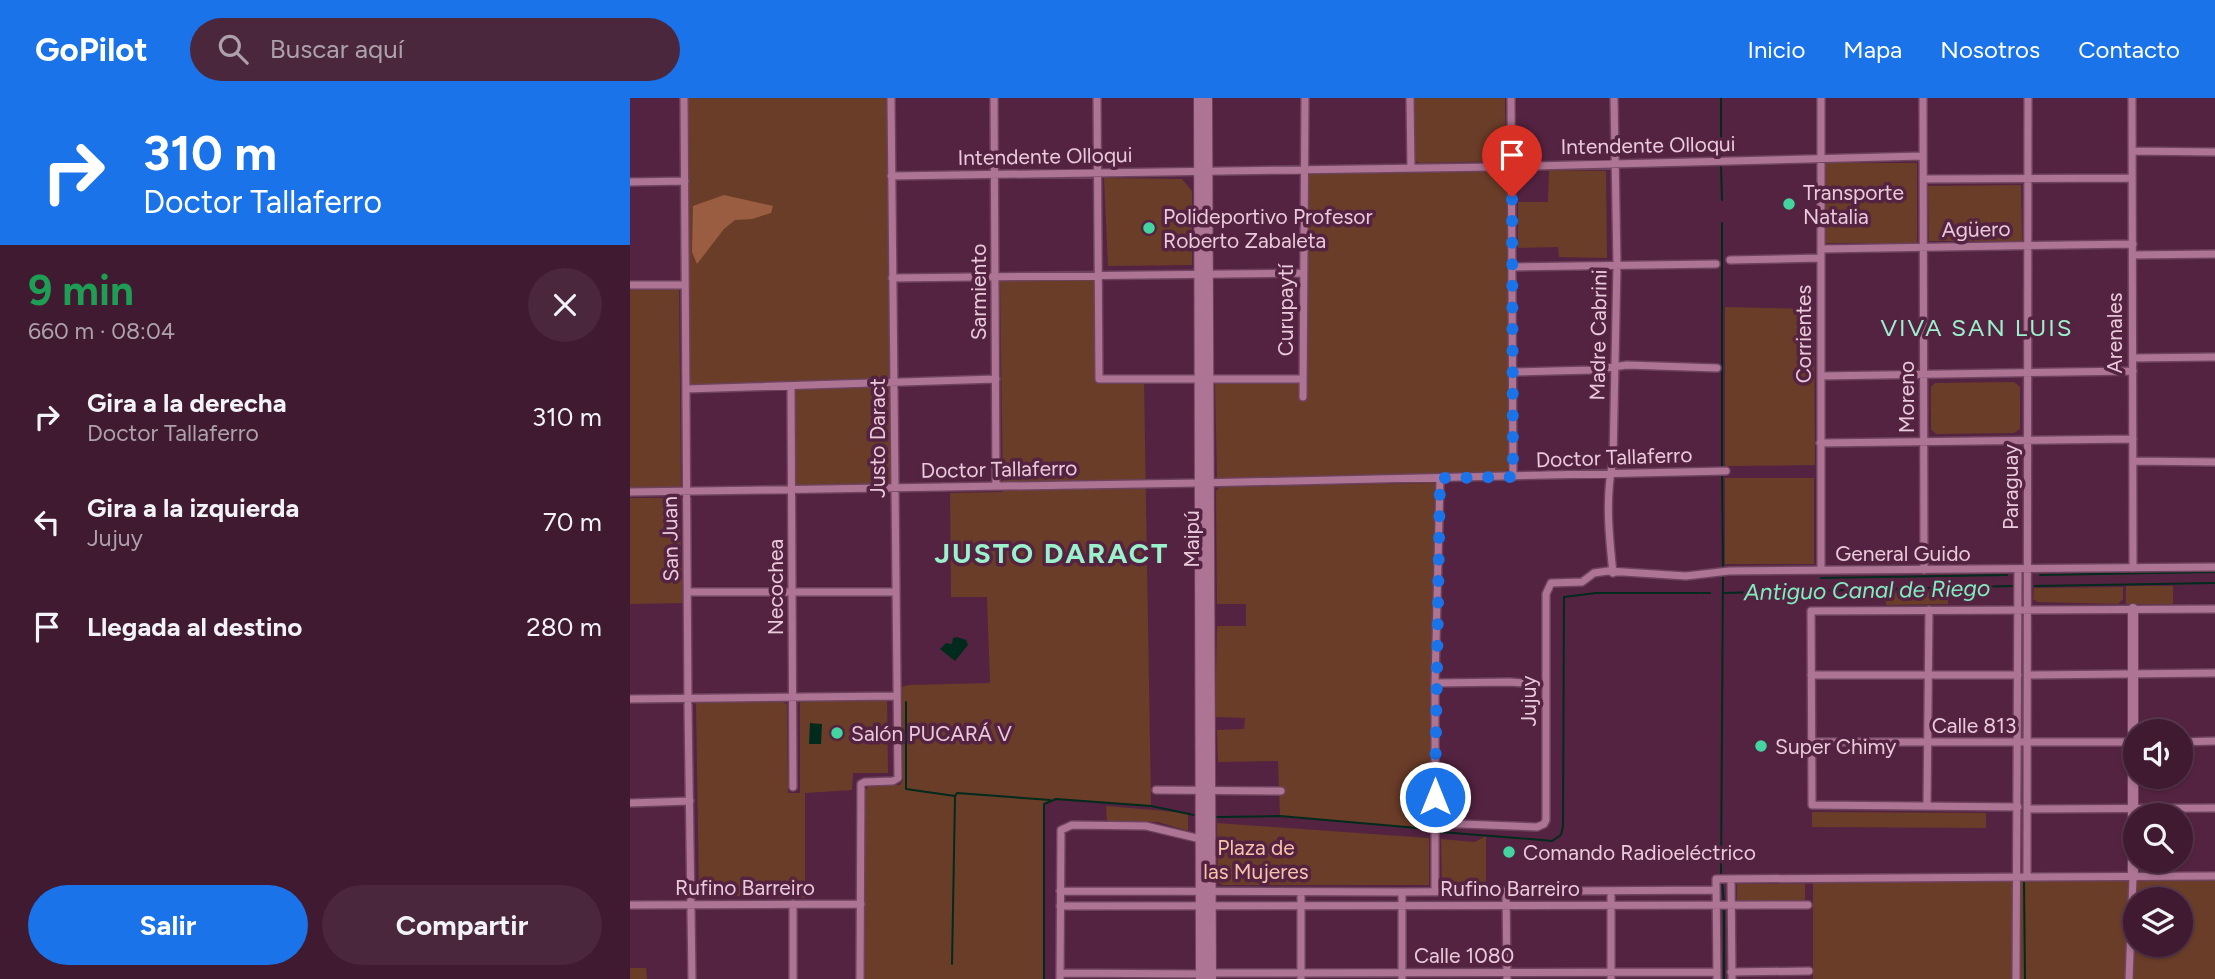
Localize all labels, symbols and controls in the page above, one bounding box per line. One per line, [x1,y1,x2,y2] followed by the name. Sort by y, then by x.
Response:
[190,18,680,81] search box
[35,30,148,69] text: GoPilot
[214,30,252,68] icon: search
[270,33,404,65] text: Buscar aquí
[1747,35,1805,64] text: Inicio
[1843,35,1902,64] text: Mapa
[1940,35,2040,64] text: Nosotros
[2078,35,2180,64] text: Contacto
[143,123,277,182] text: 310 m
[1482,125,1542,197] pin
[28,126,119,217] icon: right
[1560,131,1736,159] street label: Intendente Olloqui
[1493,136,1531,174] icon: arrive
[957,142,1133,170] street label: Intendente Olloqui
[1803,180,1904,229] place label: Transporte Natalia
[143,183,382,221] text: Doctor Tallaferro
[1781,196,1797,212] marker: Transporte Natalia
[1163,204,1373,253] place label: Polideportivo Profesor Roberto Zabaleta
[1941,216,2011,242] street label: Agüero
[1141,220,1157,236] marker: Polideportivo Profesor Roberto Zabaleta
[966,244,991,340] street label: Sarmiento
[1273,263,1298,356] street label: Curupaytí
[28,265,134,316] text: 9 min
[528,268,602,342] button: close
[1584,269,1612,401] street label: Madre Cabrini
[1791,285,1816,383] street label: Corrientes
[2102,292,2127,374] street label: Arenales
[1880,313,2074,342] district label: VIVA SAN LUIS
[28,317,175,345] text: 660 m · 08:04
[1894,361,1919,433] street label: Moreno
[865,378,890,498] street label: Justo Daract
[87,387,287,419] text: Gira a la derecha
[28,398,66,436] icon: right
[532,401,602,433] text: 310 m
[87,419,259,447] text: Doctor Tallaferro
[1535,442,1693,472] street label: Doctor Tallaferro
[1998,444,2023,530] street label: Paraguay
[920,455,1078,483] street label: Doctor Tallaferro
[87,492,299,524] text: Gira a la izquierda
[657,496,683,582] street label: San Juan
[28,503,66,541] icon: left
[543,506,602,538] text: 70 m
[1179,510,1204,568] street label: Maipú
[87,524,143,552] text: Jujuy
[935,536,1169,570] district label: JUSTO DARACT
[763,539,788,635] street label: Necochea
[1835,541,1971,566] street label: General Guido
[1743,574,1990,606] water label: Antiguo Canal de Riego
[28,608,66,646] icon: arrive
[87,611,302,643] text: Llegada al destino
[526,611,602,643] text: 280 m
[1516,676,1541,726] street label: Jujuy
[1932,713,2016,738] street label: Calle 813
[2123,719,2193,957] map controls
[2123,719,2193,789] button: sound
[851,721,1012,746] place label: Salón PUCARÁ V
[829,725,845,741] marker: Salón PUCARÁ V
[1775,734,1896,759] place label: Super Chimy
[1753,738,1769,754] marker: Super Chimy
[1398,760,1472,834] position arrow
[2123,803,2193,873] button: search
[1203,835,1309,884] park label: Plaza de las Mujeres
[1523,840,1756,865] place label: Comando Radioeléctrico
[1501,844,1517,860] marker: Comando Radioeléctrico
[675,875,815,900] street label: Rufino Barreiro
[1440,876,1580,901] street label: Rufino Barreiro
[28,885,308,965] button: Salir
[322,885,602,965] button: Compartir
[2123,887,2193,957] button: layers
[1414,943,1514,968] street label: Calle 1080

